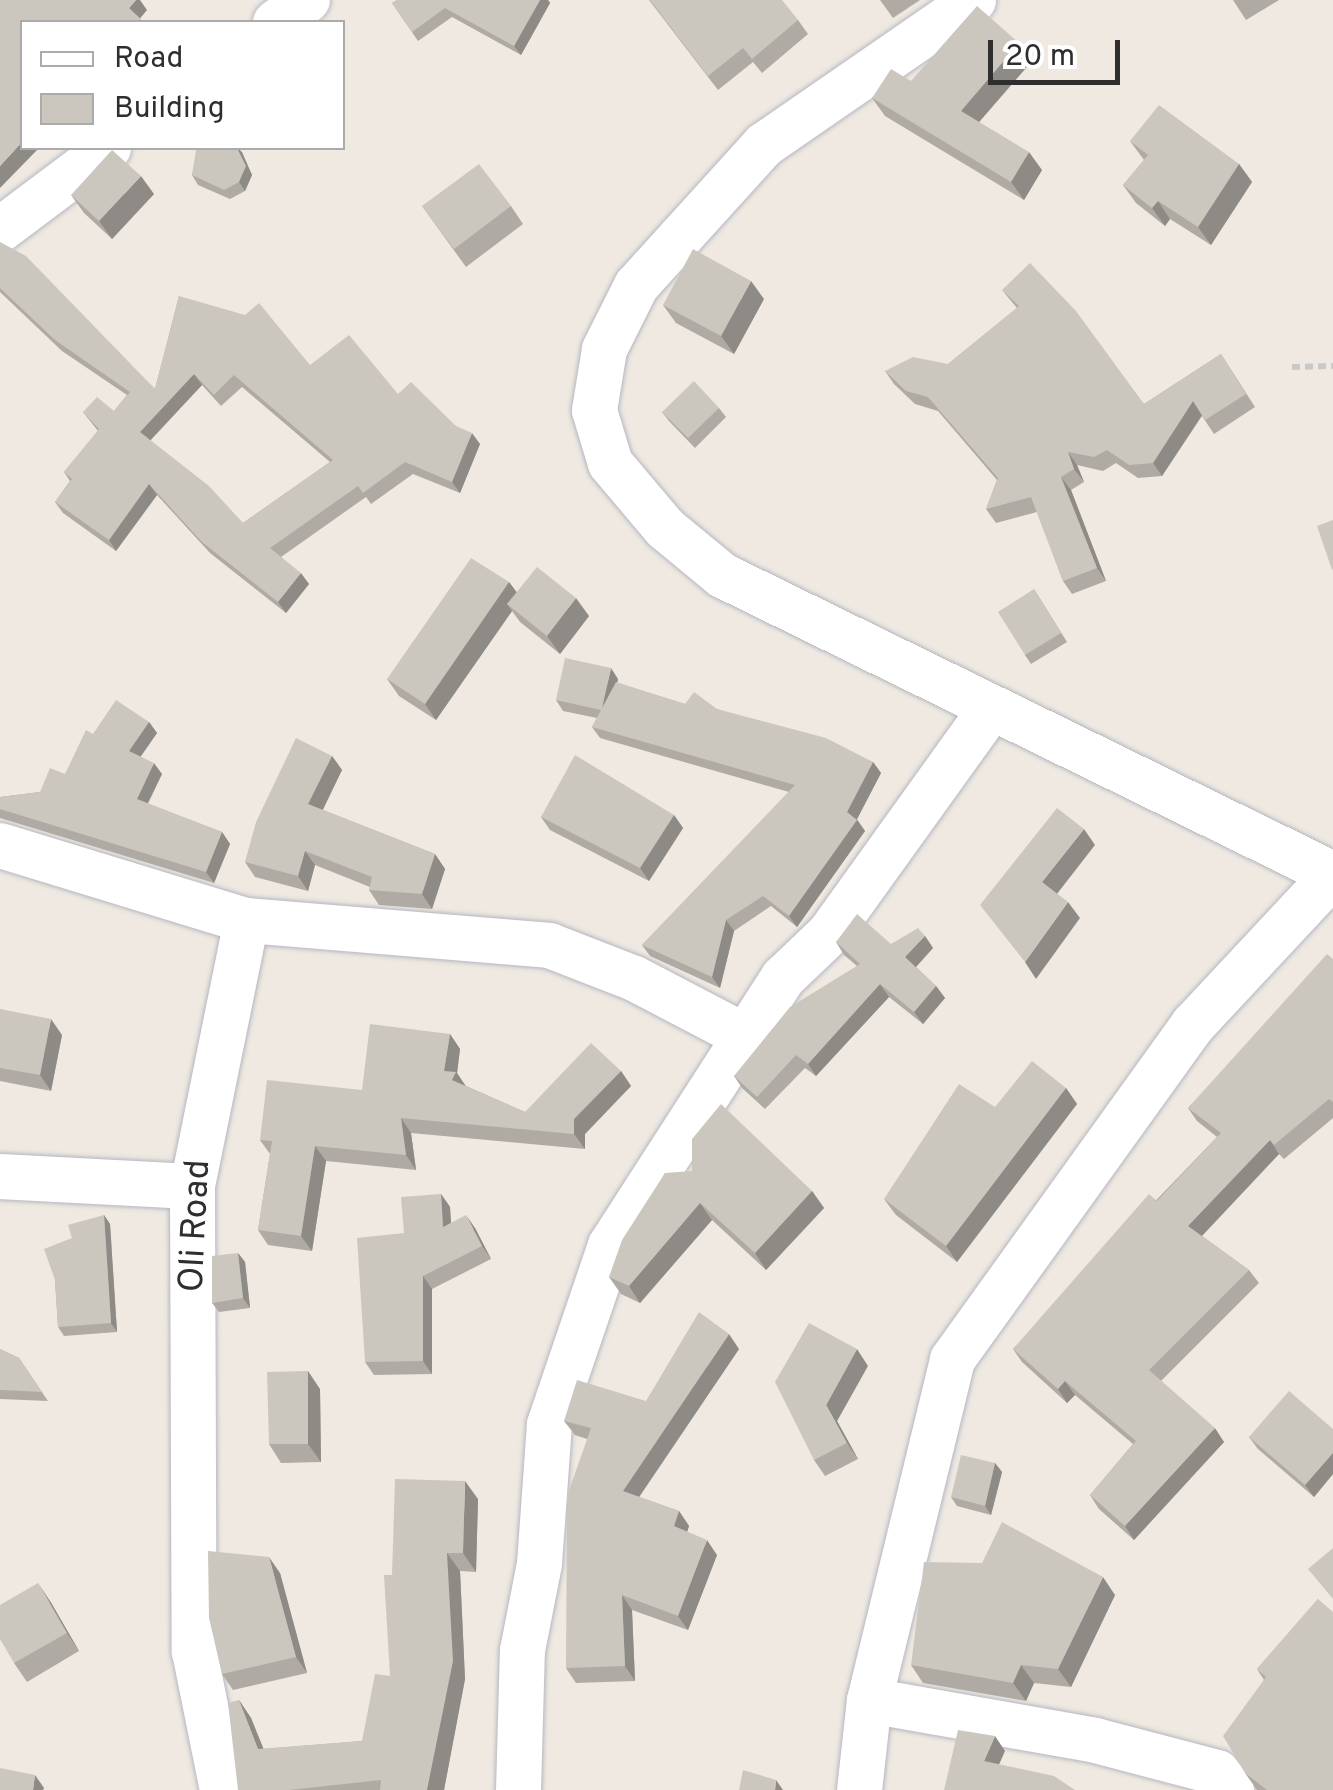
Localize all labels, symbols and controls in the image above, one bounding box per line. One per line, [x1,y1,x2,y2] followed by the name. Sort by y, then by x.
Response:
[20,20,345,150] legend
[993,20,1126,82] scale bar
[1005,39,1075,76] text: 20 m
[114,41,183,78] text: Road
[114,91,225,128] text: Building
[172,1159,220,1293] street label: Oli Road

